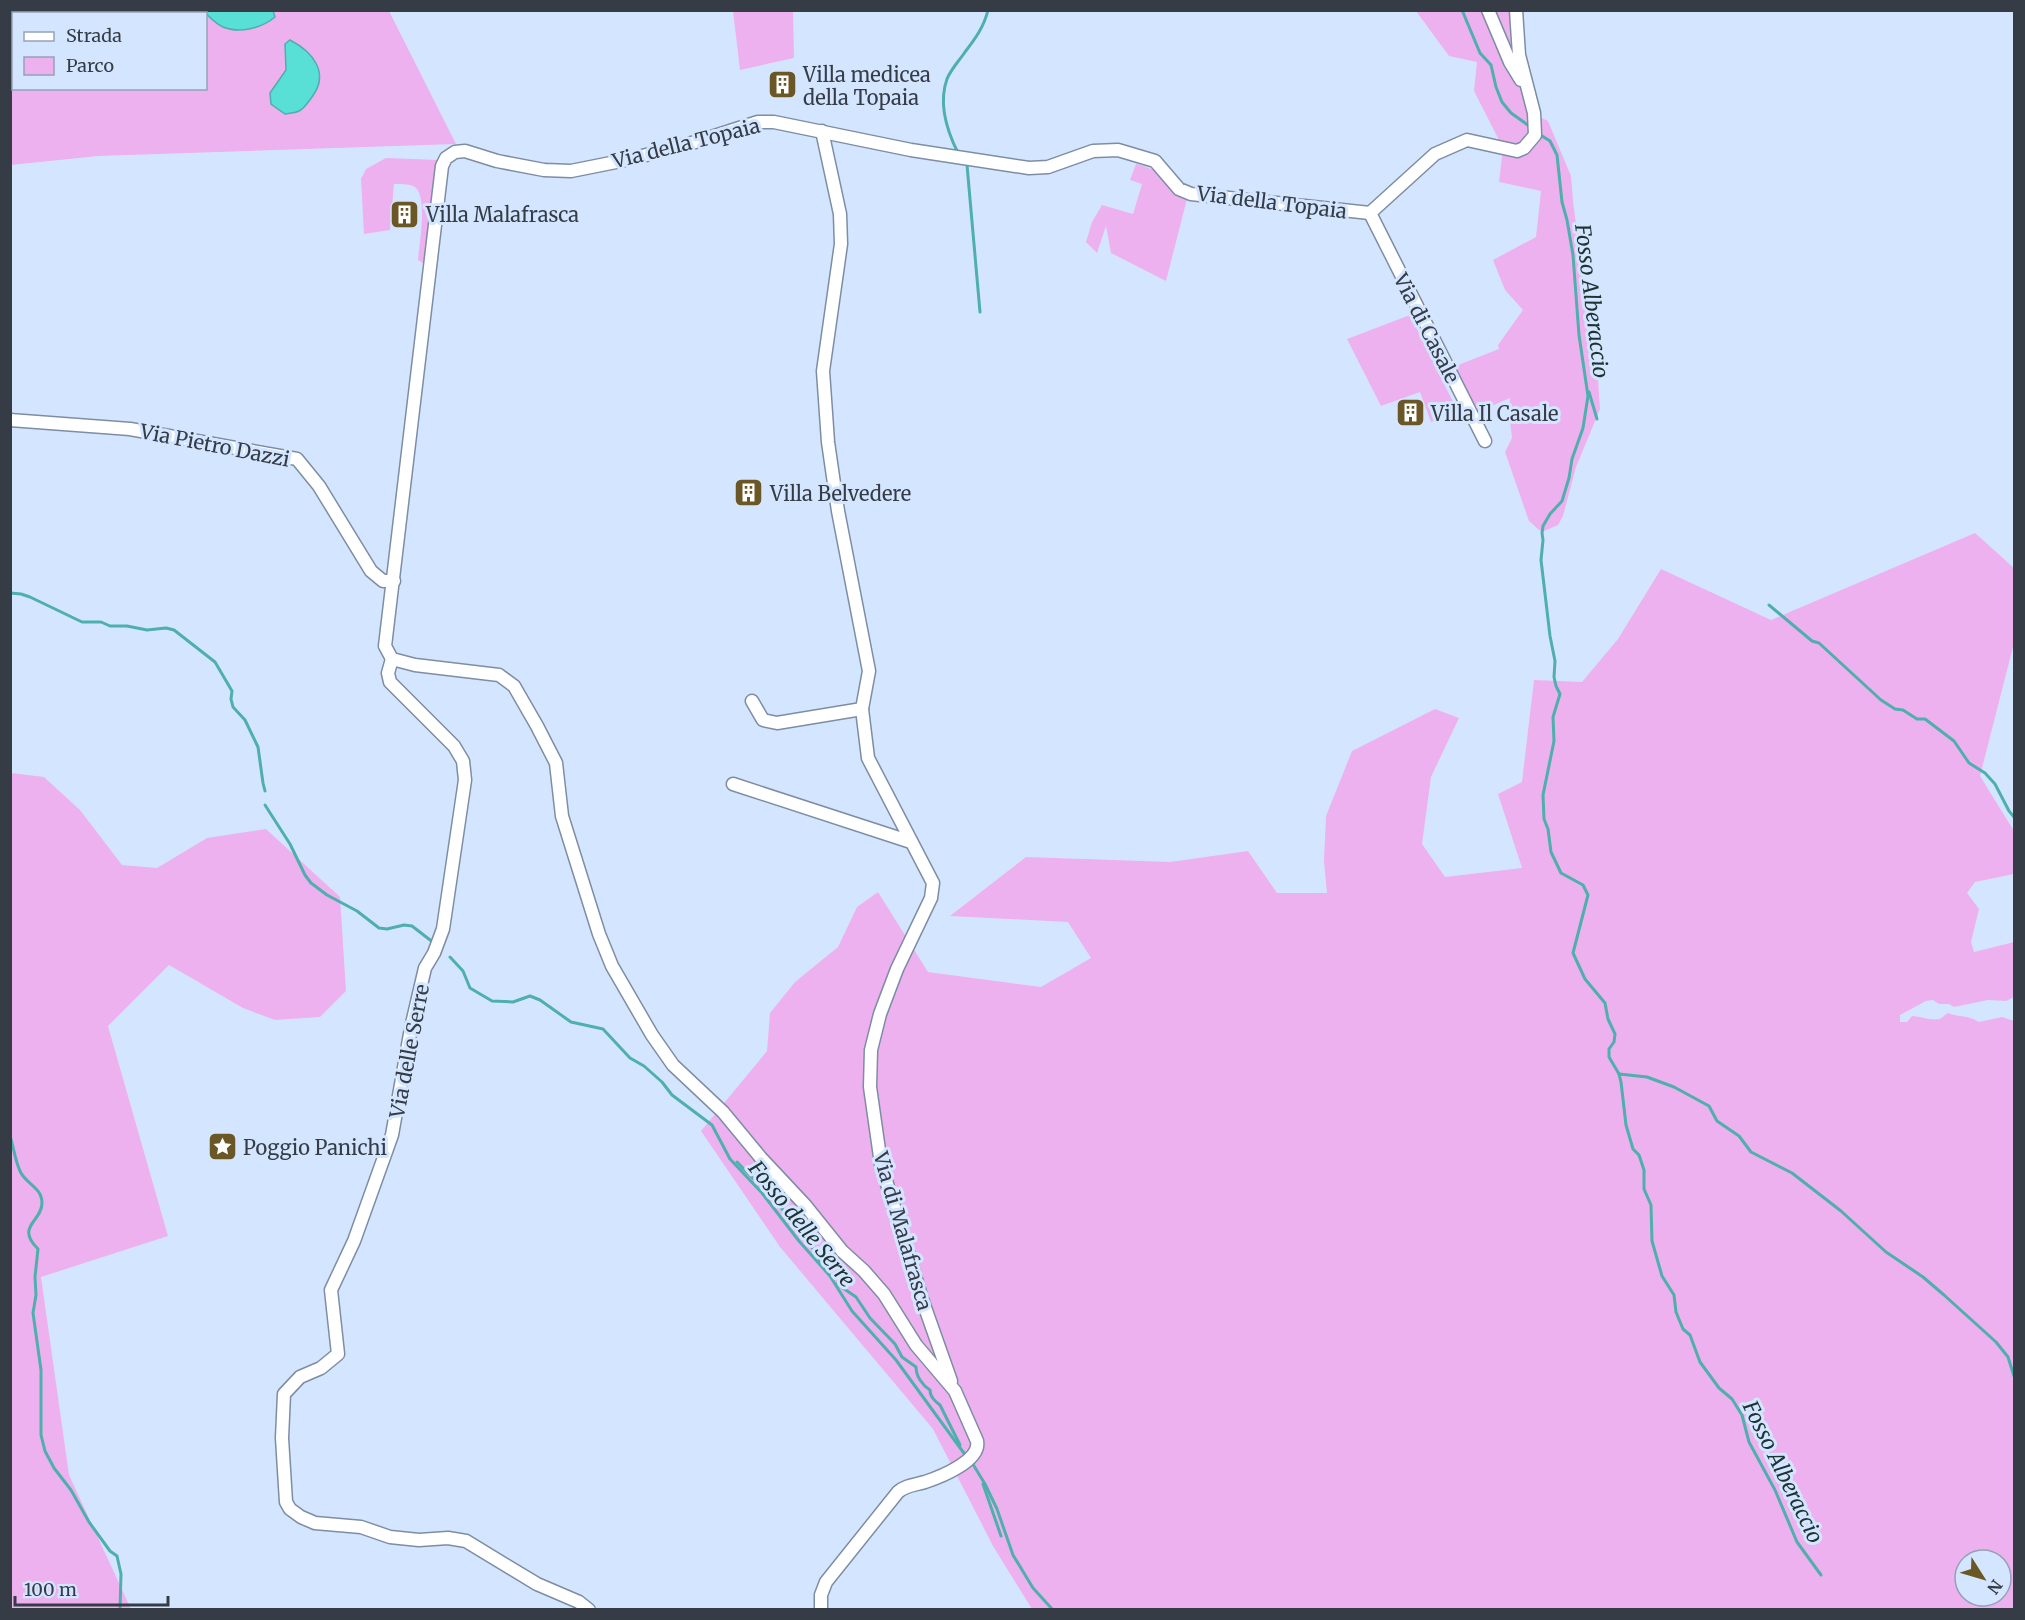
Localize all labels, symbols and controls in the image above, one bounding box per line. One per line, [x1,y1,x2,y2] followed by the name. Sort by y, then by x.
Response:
[12,12,207,90] legend
[66,24,122,47] text: Strada
[66,54,114,77] text: Parco
[802,62,931,110] place label: Villa medicea della Topaia
[766,69,798,101] building icon: Villa medicea della Topaia
[609,113,763,174] street label: Via della Topaia
[1195,180,1349,224] street label: Via della Topaia
[389,198,421,230] building icon: Villa Malafrasca
[425,202,579,227] place label: Villa Malafrasca
[1569,221,1615,380] water label: Fosso Alberaccio
[1388,268,1465,387] street label: Via di Casale
[1394,397,1426,429] building icon: Villa Il Casale
[1430,401,1559,426] place label: Villa Il Casale
[137,418,292,472] street label: Via Pietro Dazzi
[733,477,765,509] building icon: Villa Belvedere
[769,481,911,506] place label: Villa Belvedere
[384,982,434,1121] street label: Via delle Serre
[206,1131,238,1163] place icon: Poggio Panichi
[243,1135,387,1160] place label: Poggio Panichi
[868,1148,938,1314] street label: Via di Malafrasca
[742,1155,861,1293] water label: Fosso delle Serre
[1736,1395,1829,1548] water label: Fosso Alberaccio
[1953,1548,2013,1608] north arrow
[15,1569,168,1607] scale bar
[1983,1576,2007,1598] text: N
[24,1578,77,1601] text: 100 m

